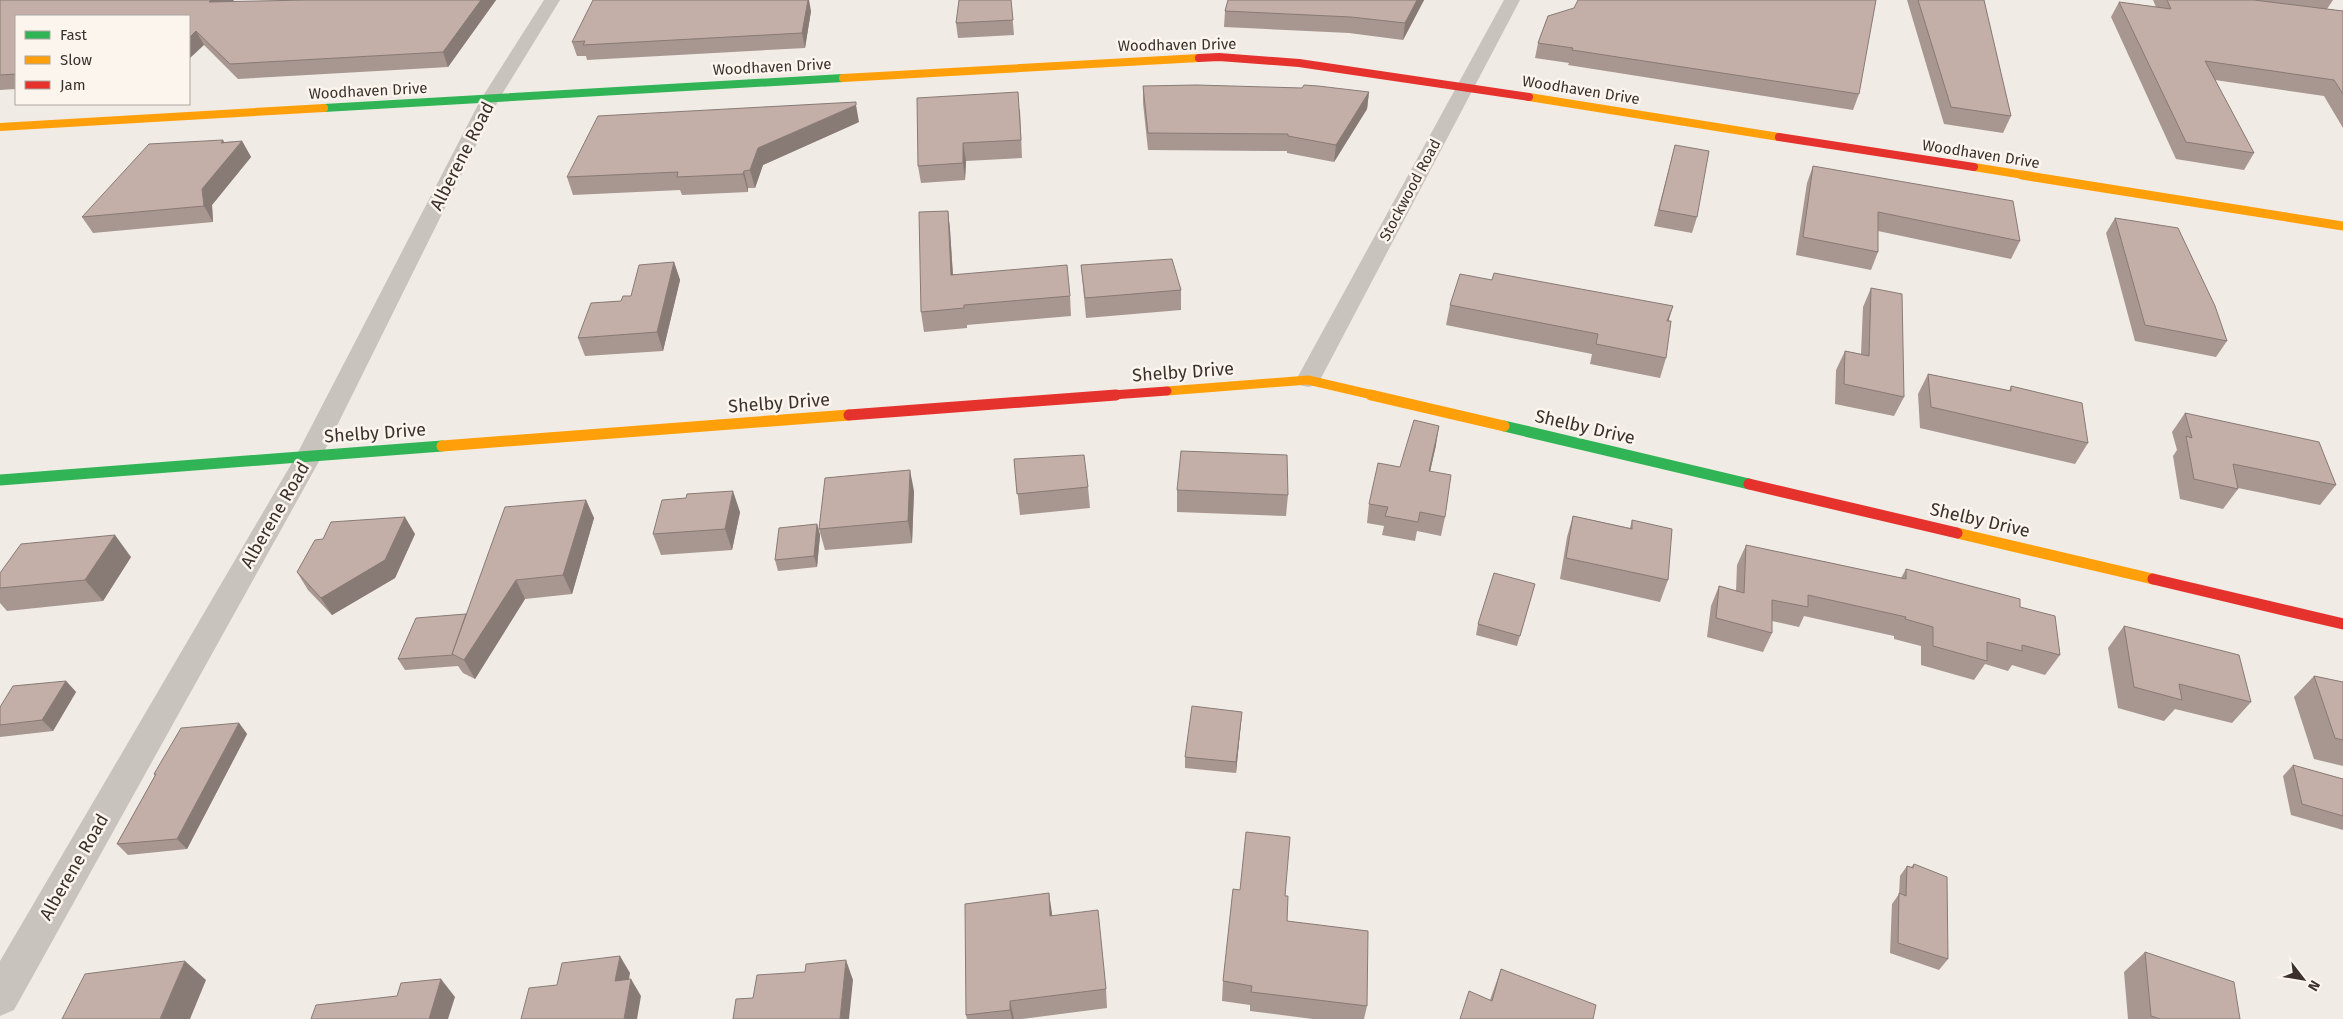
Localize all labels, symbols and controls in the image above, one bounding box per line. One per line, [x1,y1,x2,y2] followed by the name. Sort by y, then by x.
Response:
[15,15,190,105] legend
[60,26,87,44] text: Fast
[1117,35,1237,55] street label: Woodhaven Drive
[60,51,92,69] text: Slow
[712,55,832,79] street label: Woodhaven Drive
[1521,72,1641,108] street label: Woodhaven Drive
[60,76,86,94] text: Jam
[308,79,428,103] street label: Woodhaven Drive
[425,98,499,214] street label: Alberene Road
[1376,136,1444,244] street label: Stockwood Road
[1921,136,2041,172] street label: Woodhaven Drive
[1131,357,1235,387] street label: Shelby Drive
[727,388,831,418] street label: Shelby Drive
[1533,405,1637,449] street label: Shelby Drive
[323,418,427,448] street label: Shelby Drive
[236,458,314,572] street label: Alberene Road
[1928,498,2032,542] street label: Shelby Drive
[35,810,113,924] street label: Alberene Road
[2278,954,2328,1004] north arrow
[2304,977,2323,994] text: N

